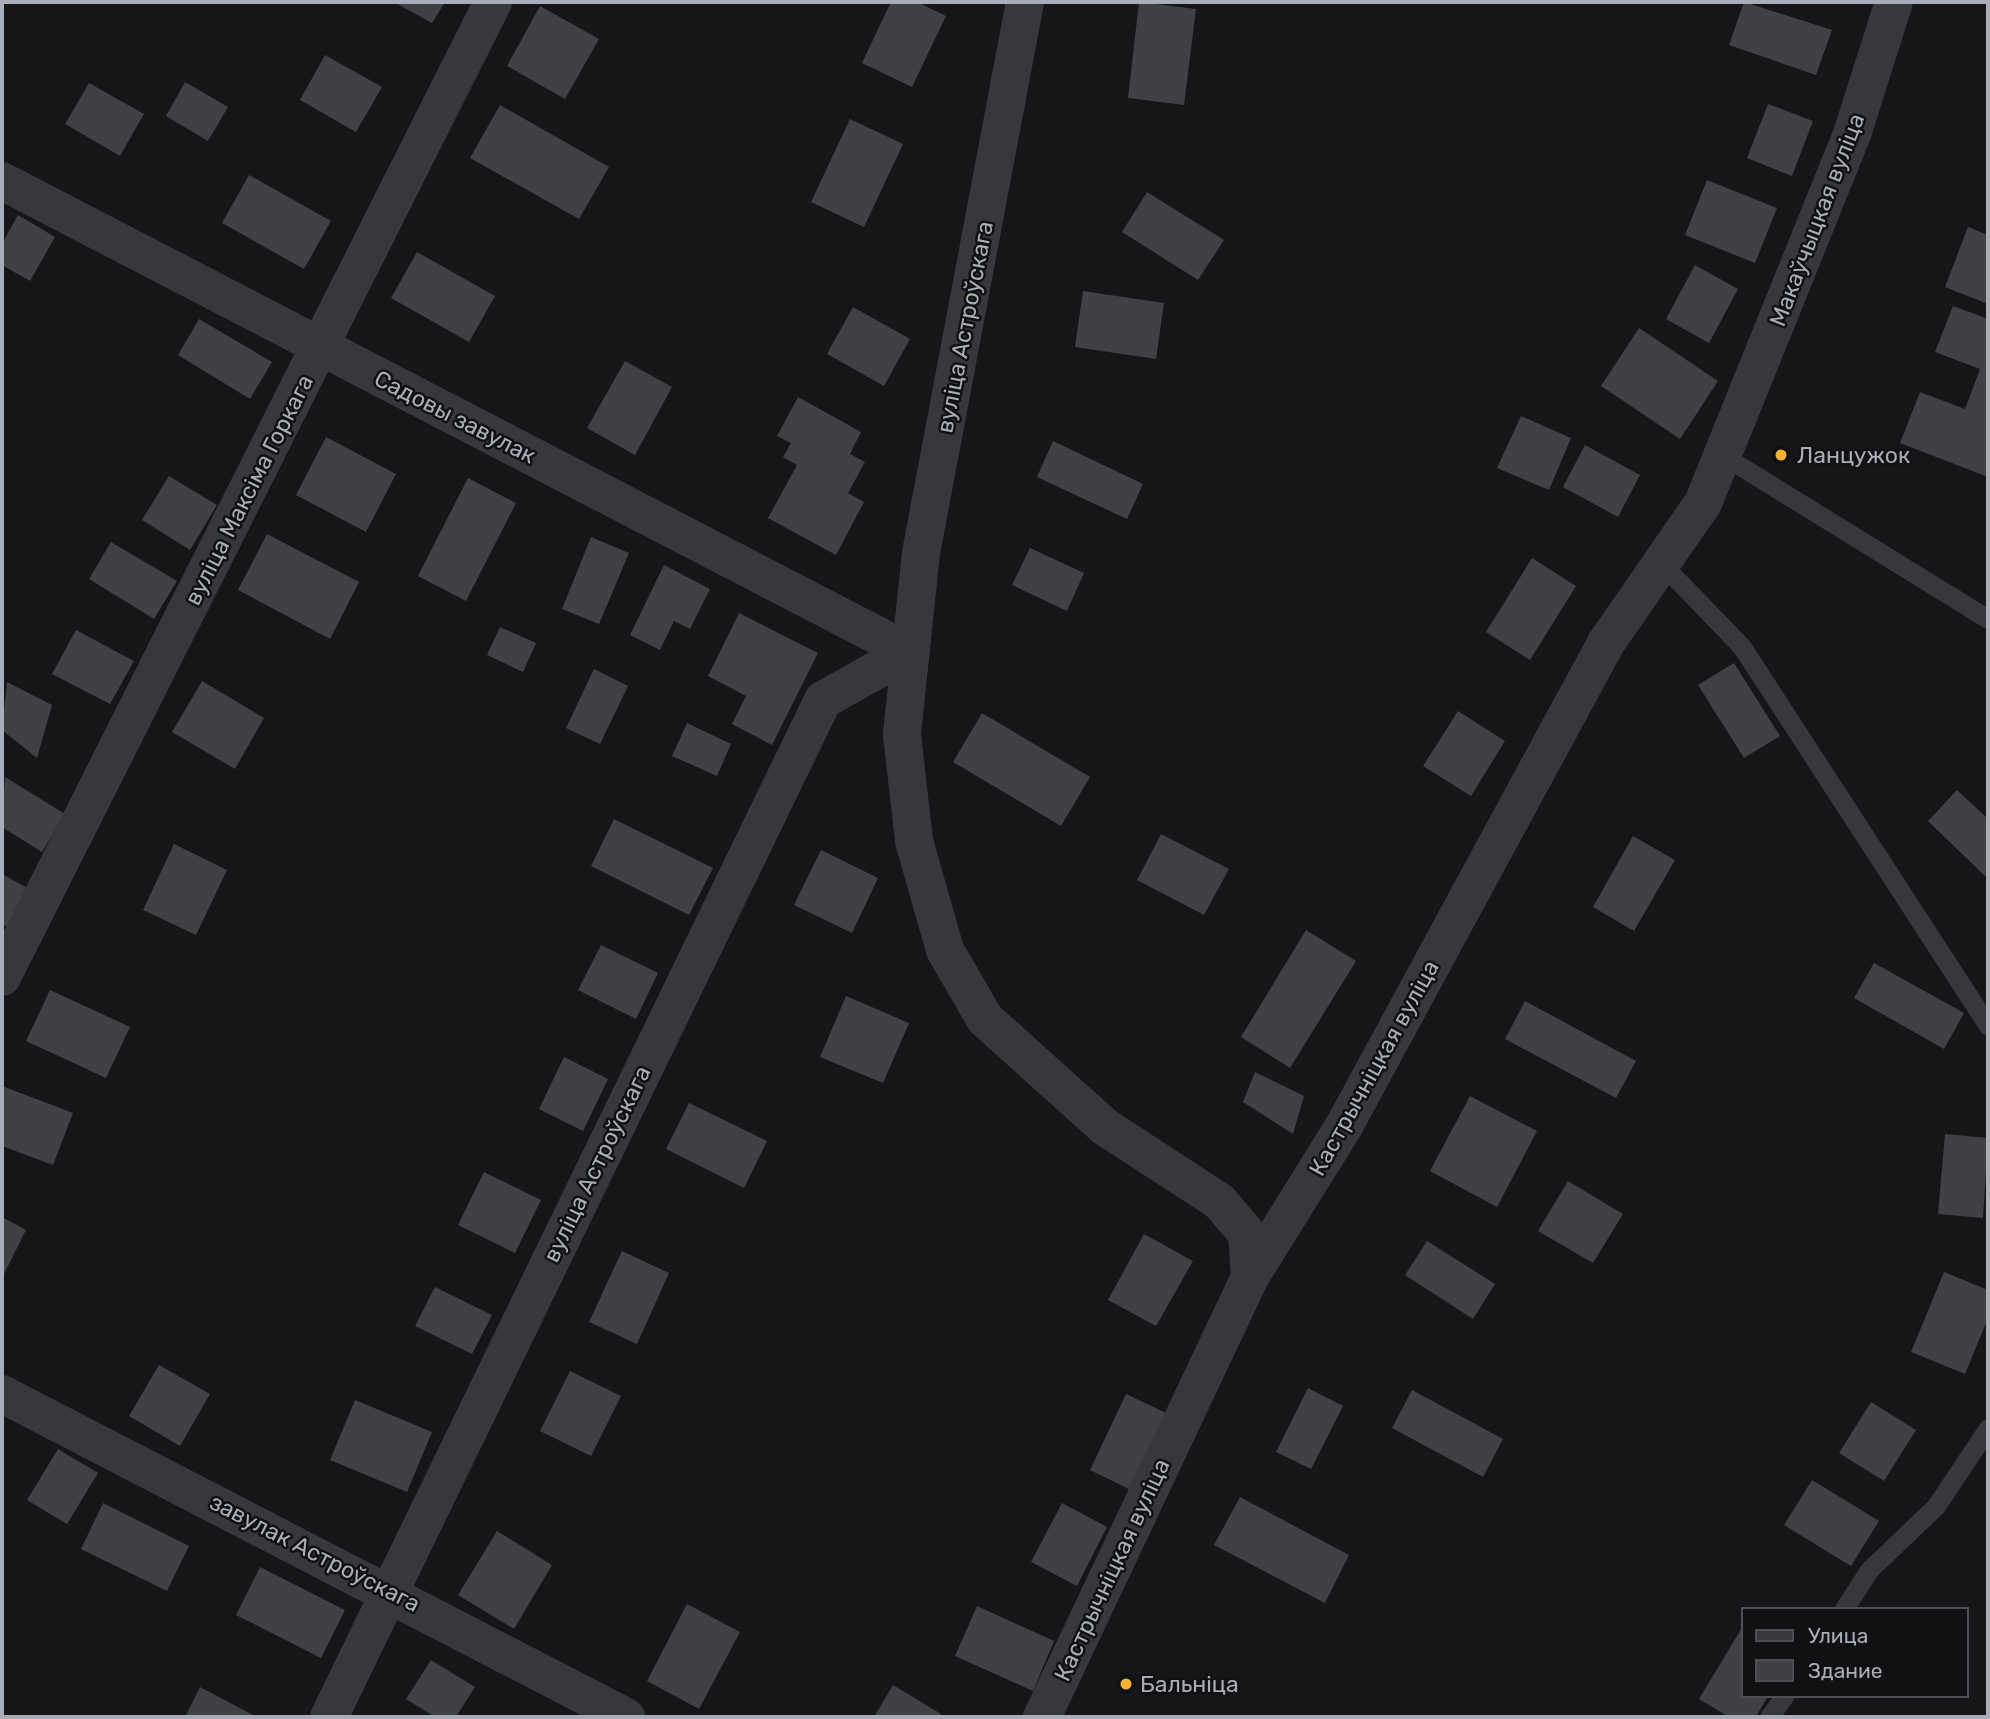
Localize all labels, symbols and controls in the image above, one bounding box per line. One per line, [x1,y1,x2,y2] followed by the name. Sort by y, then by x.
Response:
[1764,110,1870,330] street label: Макаўчыцкая вуліца
[931,219,999,435] street label: вуліца Астроўскага
[370,364,540,470] street label: Садовы завулак
[179,370,319,610] street label: вуліца Максіма Горкага
[1797,441,1910,469] place label: Ланцужок
[1771,445,1791,465] marker: Ланцужок
[1303,955,1445,1181] street label: Кастрычніцкая вуліца
[537,1061,657,1267] street label: вуліца Астроўскага
[1048,1454,1176,1686] street label: Кастрычніцкая вуліца
[205,1488,425,1618] street label: завулак Астроўскага
[1742,1607,1969,1698] legend
[1808,1623,1868,1648] text: Улица
[1808,1658,1883,1683] text: Здание
[1140,1670,1239,1698] place label: Бальніца
[1118,1676,1134,1692] marker: Бальніца

